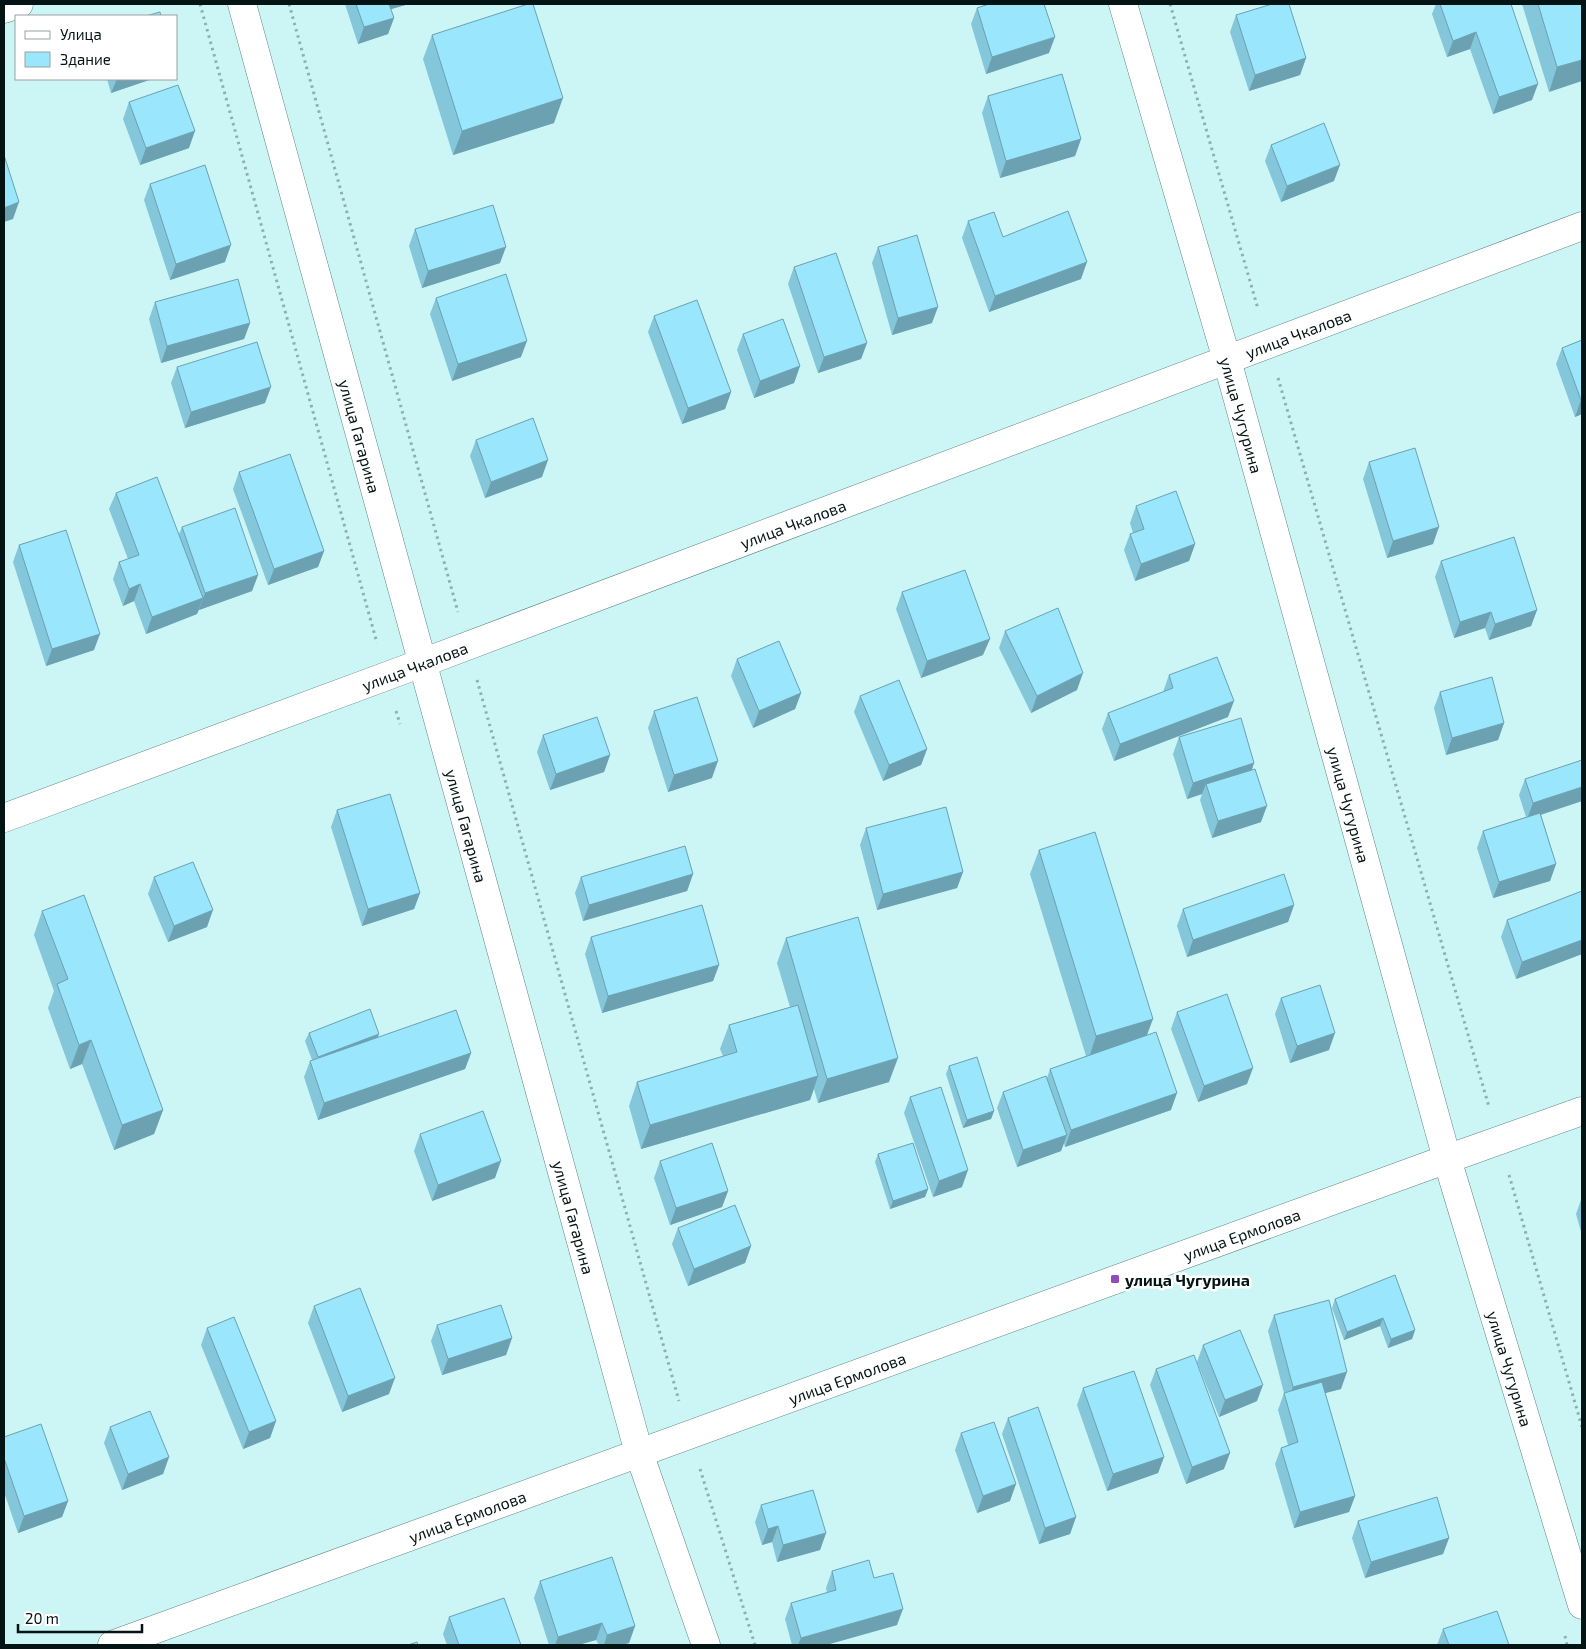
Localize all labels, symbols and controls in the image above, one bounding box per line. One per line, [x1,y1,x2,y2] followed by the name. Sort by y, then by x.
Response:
[15,15,178,80] legend
[60,25,102,43] text: Улица
[60,50,111,68] text: Здание
[1243,304,1354,362] street label: улица Чкалова
[1216,355,1267,475] street label: улица Чугурина
[335,377,385,495] street label: улица Гагарина
[737,495,848,553] street label: улица Чкалова
[359,637,470,695] street label: улица Чкалова
[1323,744,1374,865] street label: улица Чугурина
[442,767,492,885] street label: улица Гагарина
[549,1158,599,1276] street label: улица Гагарина
[1180,1204,1303,1265] street label: улица Ермолова
[1125,1270,1250,1289] place label: улица Чугурина
[1109,1273,1121,1285] marker: улица Чугурина
[1483,1309,1537,1429] street label: улица Чугурина
[786,1347,908,1408] street label: улица Ермолова
[406,1486,528,1547] street label: улица Ермолова
[18,1602,141,1634] scale bar
[25,1609,59,1627] text: 20 m

